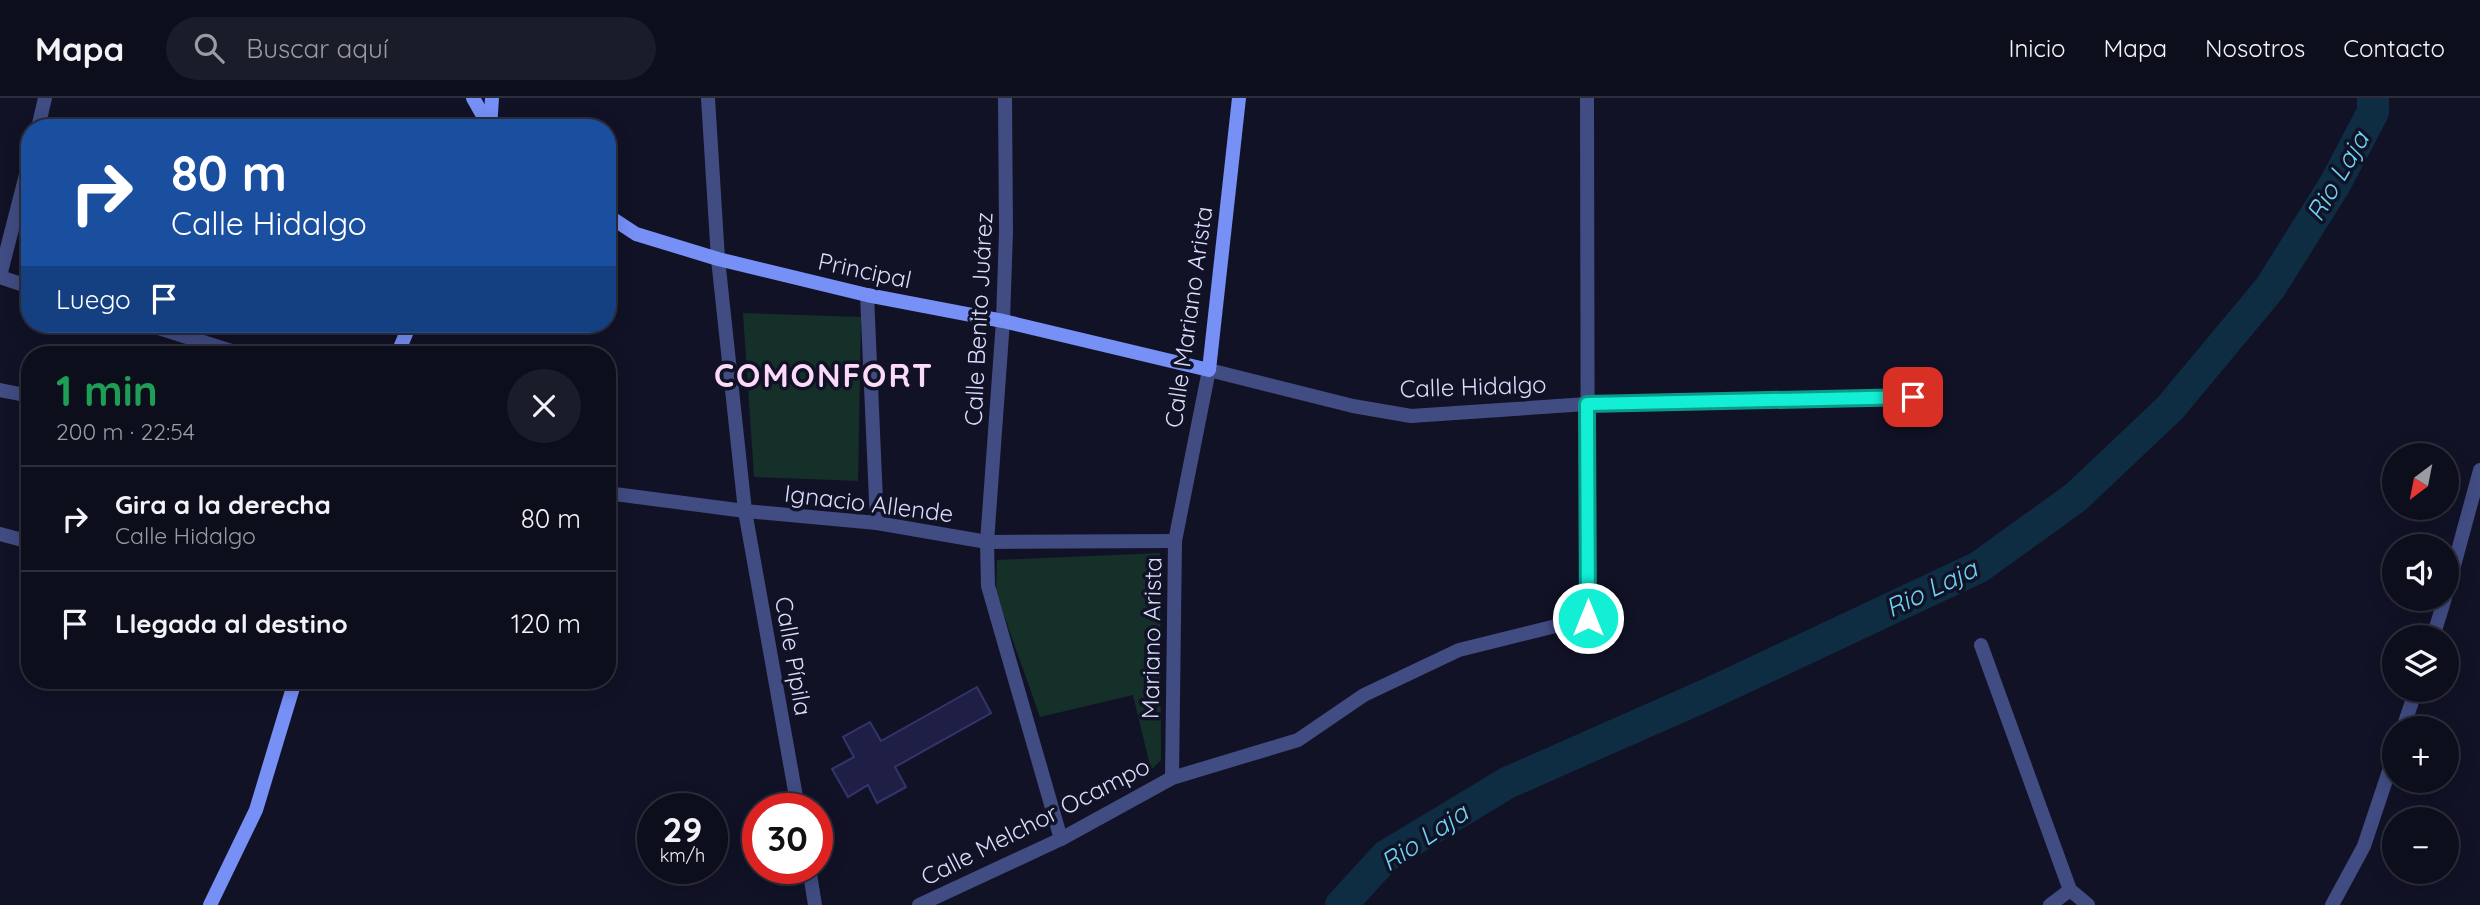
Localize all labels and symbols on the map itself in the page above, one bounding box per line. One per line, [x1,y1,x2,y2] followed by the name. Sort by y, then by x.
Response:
[2298,124,2376,227] water label: Rio Laja
[1158,204,1218,430] street label: Calle Mariano Arista
[957,211,999,427] street label: Calle Benito Juárez
[816,245,914,295] street label: Principal
[714,355,934,395] district label: COMONFORT
[1883,367,1943,427] pin
[1399,368,1547,404] street label: Calle Hidalgo
[2382,443,2459,520] north arrow
[783,478,955,528] street label: Ignacio Allende
[1880,551,1983,624] water label: Rio Laja
[1135,557,1167,719] street label: Mariano Arista
[1551,581,1625,655] position arrow
[769,594,819,718] street label: Calle Pípila
[916,750,1154,892] street label: Calle Melchor Ocampo
[742,793,833,884] speed limit sign: 30
[1374,795,1475,878] water label: Rio Laja

